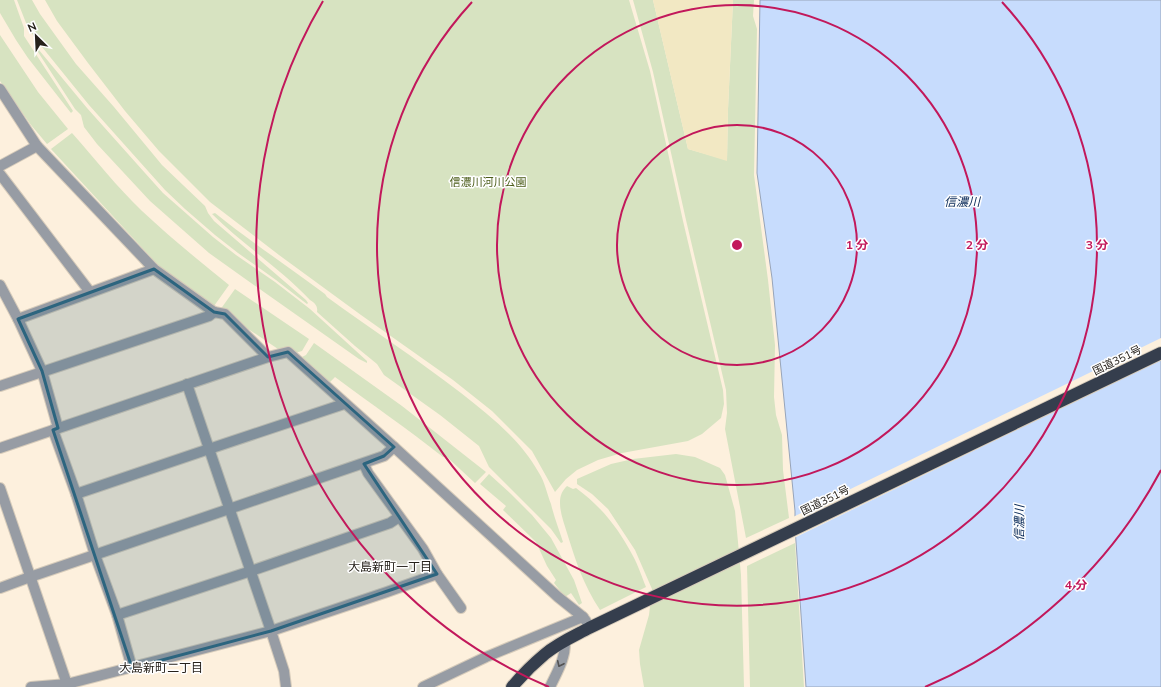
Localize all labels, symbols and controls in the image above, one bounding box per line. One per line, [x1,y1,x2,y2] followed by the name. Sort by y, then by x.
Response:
[16,16,56,56] north arrow
[25,19,39,35] text: N
[450,175,527,189] park label: 信濃川河川公園
[944,194,982,209] water label: 信濃川
[846,237,868,252] text: 1 分
[966,237,988,252] text: 2 分
[1086,237,1108,252] text: 3 分
[730,238,744,252] centre of rings
[1090,342,1144,378] street label: 国道351号
[798,482,852,518] street label: 国道351号
[1011,503,1027,541] water label: 信濃川
[348,559,432,574] district label: 大島新町一丁目
[1065,577,1087,592] text: 4 分
[119,660,203,675] district label: 大島新町二丁目
[557,660,565,668] one-way arrow

